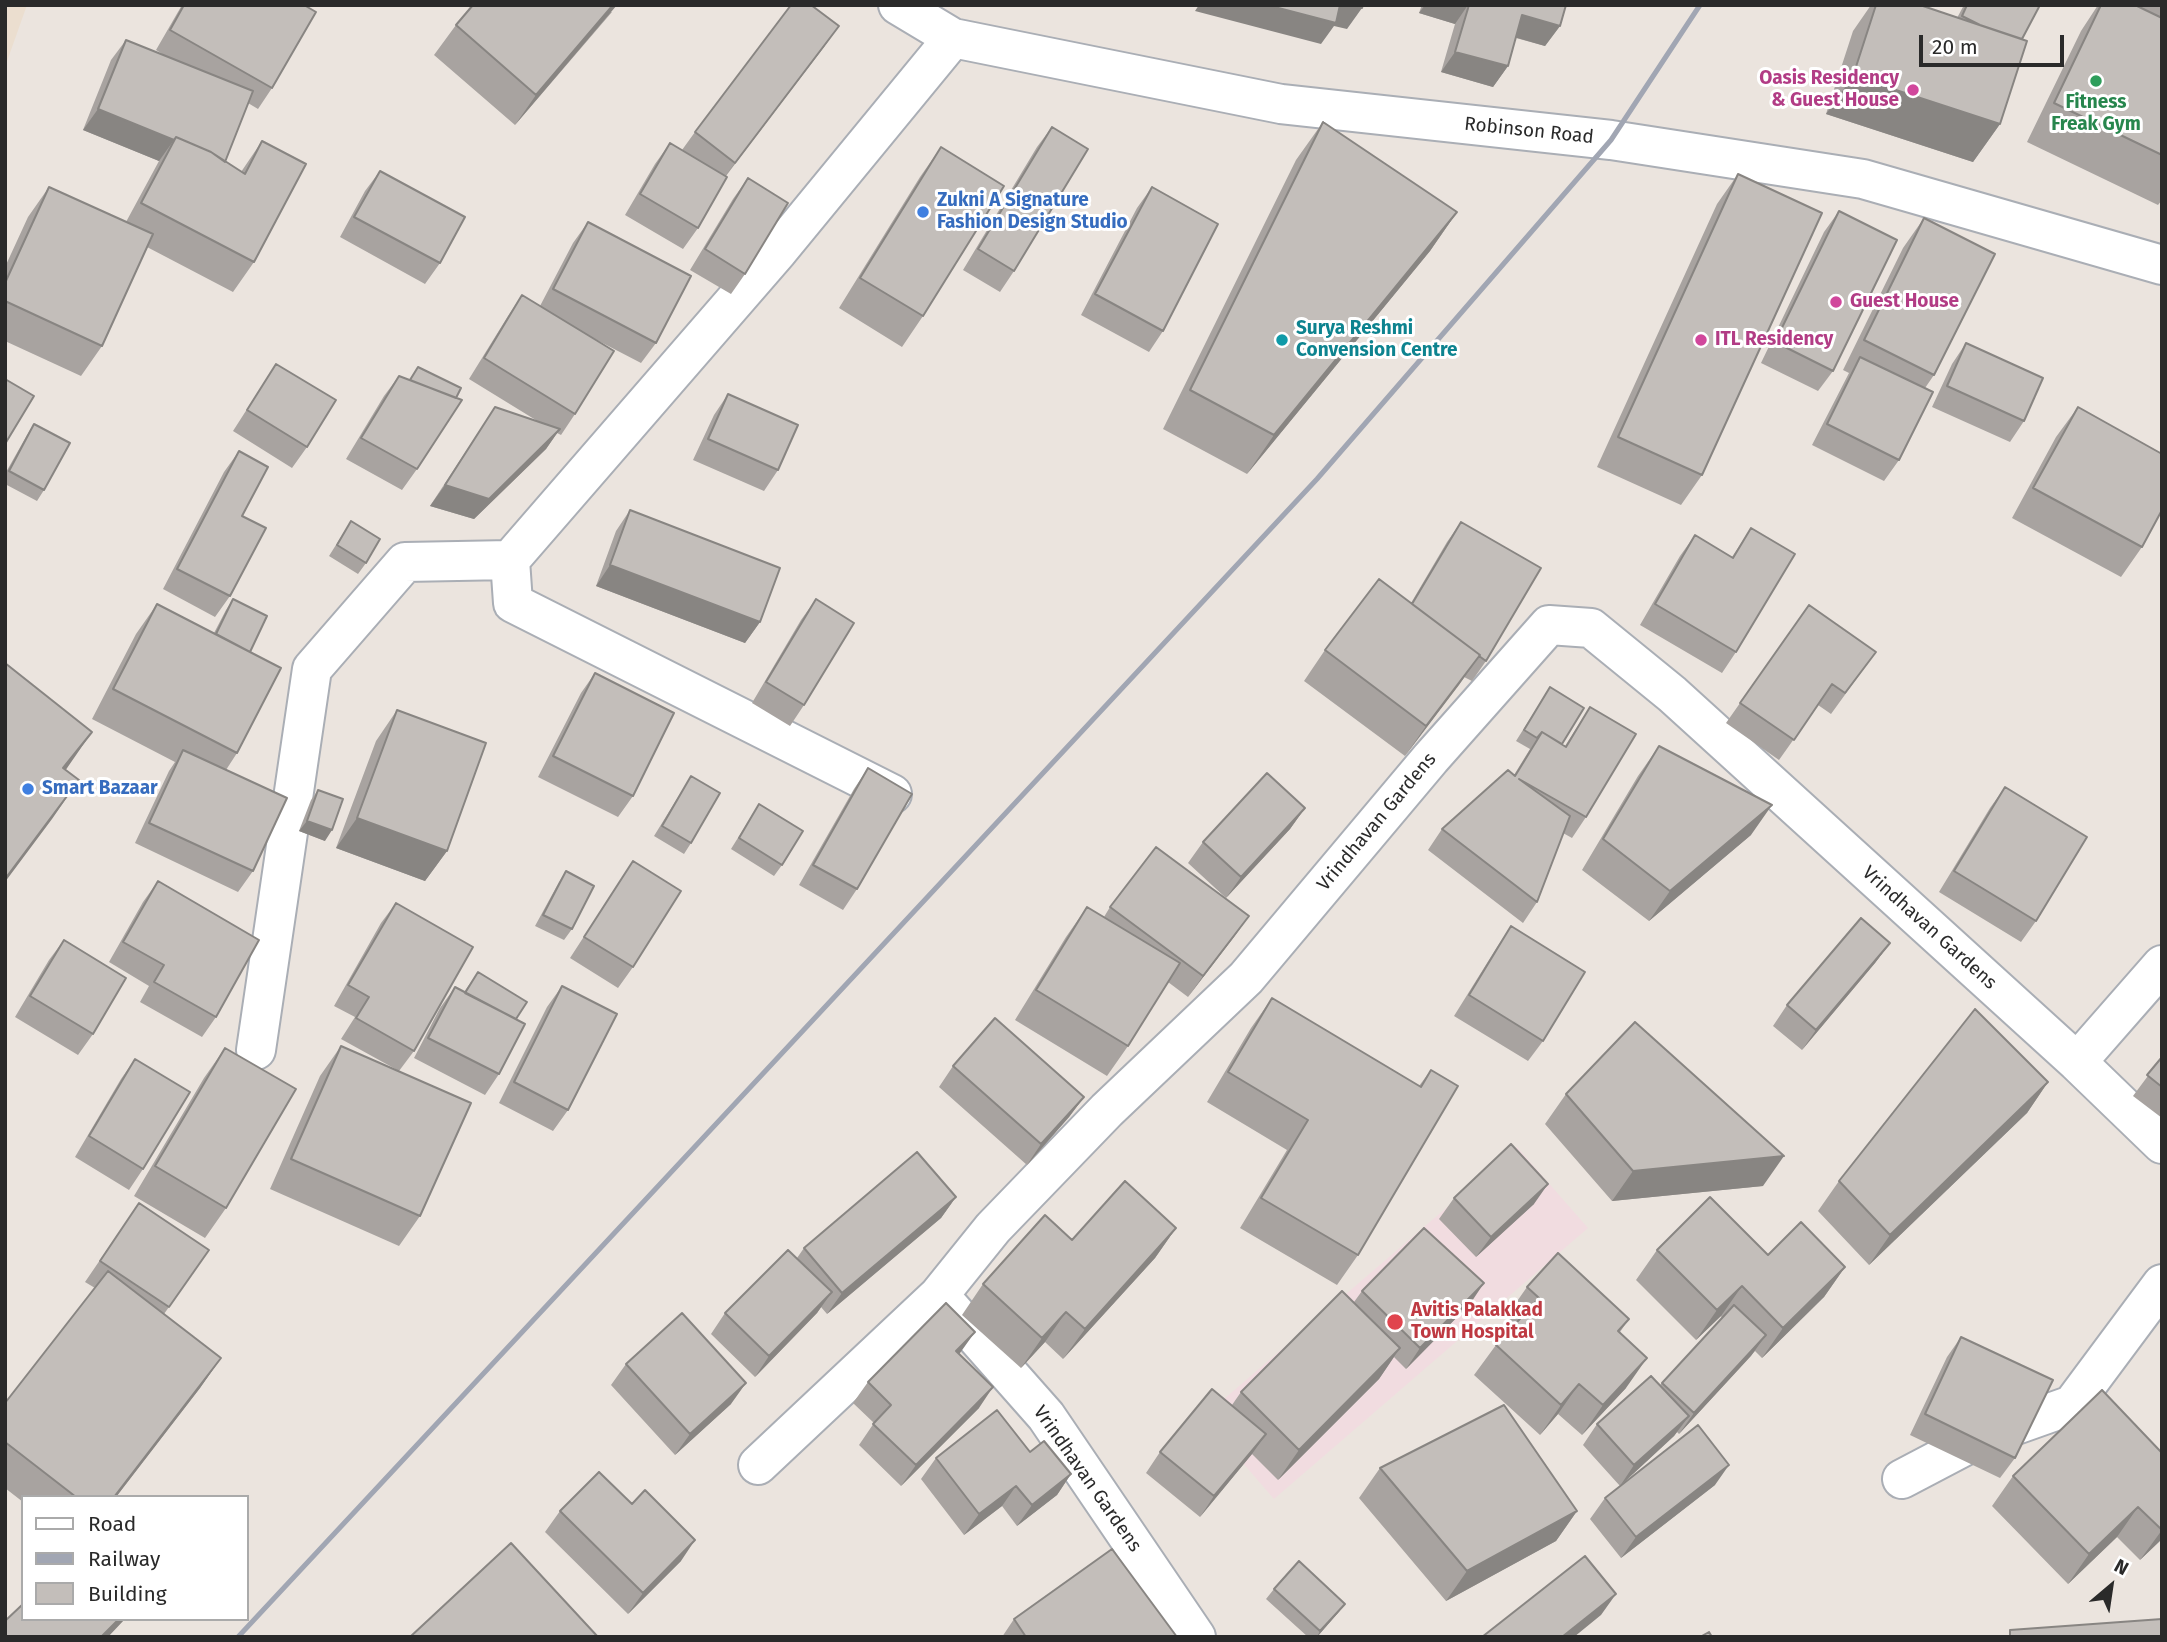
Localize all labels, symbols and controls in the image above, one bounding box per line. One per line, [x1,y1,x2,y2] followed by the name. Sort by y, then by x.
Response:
[1922,21,2067,65] scale bar
[1932,34,1978,60] text: 20 m
[1759,68,1899,112] place label: Oasis Residency & Guest House
[2088,73,2104,89] marker: Fitness Freak Gym
[1905,82,1921,98] marker: Oasis Residency & Guest House
[2051,92,2141,136] place label: Fitness Freak Gym
[1463,113,1595,149] street label: Robinson Road
[937,190,1128,234] place label: Zukni A Signature Fashion Design Studio
[915,204,931,220] marker: Zukni A Signature Fashion Design Studio
[1850,291,1959,313] place label: Guest House
[1828,294,1844,310] marker: Guest House
[1296,318,1457,362] place label: Surya Reshmi Convension Centre
[1715,329,1833,351] place label: ITL Residency
[1274,332,1290,348] marker: Surya Reshmi Convension Centre
[1693,332,1709,348] marker: ITL Residency
[1313,748,1441,896] street label: Vrindhavan Gardens
[42,778,158,800] place label: Smart Bazaar
[20,781,36,797] marker: Smart Bazaar
[1857,862,2001,994] street label: Vrindhavan Gardens
[1411,1300,1543,1344] place label: Avitis Palakkad Town Hospital
[1385,1312,1405,1332] marker: Avitis Palakkad Town Hospital
[1028,1402,1146,1556] street label: Vrindhavan Gardens
[21,1495,248,1621] legend
[88,1511,136,1537] text: Road
[88,1546,160,1572] text: Railway
[2076,1551,2146,1621] north arrow
[2110,1554,2133,1580] text: N
[88,1581,167,1607] text: Building

